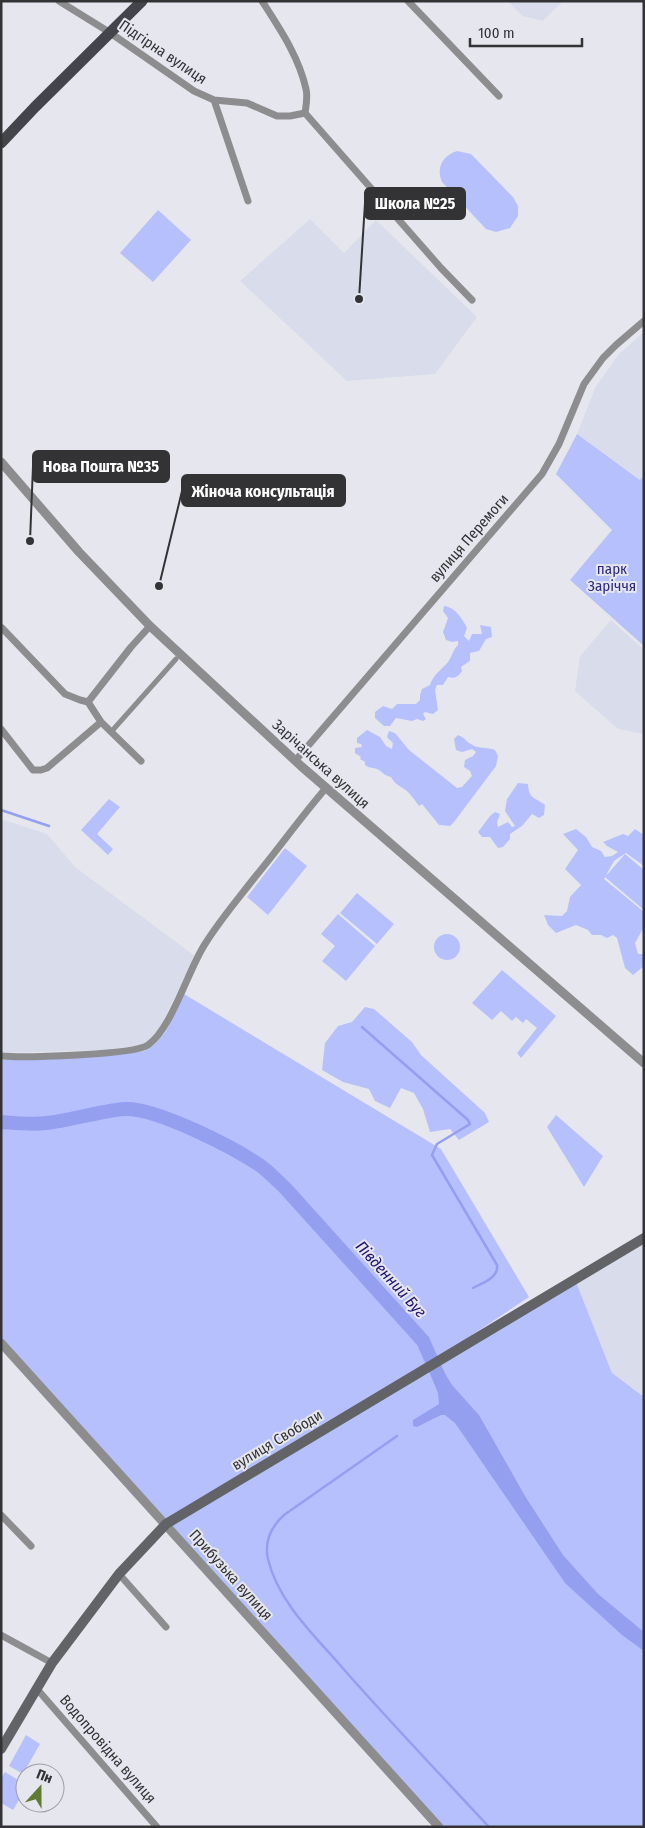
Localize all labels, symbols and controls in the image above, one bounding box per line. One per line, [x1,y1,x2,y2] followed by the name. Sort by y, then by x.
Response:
[470,15,582,47] scale bar
[116,16,210,88] street label: Підгірна вулиця
[478,24,515,42] text: 100 m
[365,188,465,219] callout: Школа №25
[375,194,455,213] text: Школа №25
[33,451,169,482] callout: Нова Пошта №35
[43,457,159,476] text: Нова Пошта №35
[182,475,345,506] callout: Жіноча консультація
[190,482,335,501] text: Жіноча консультація
[426,490,512,586] street label: вулиця Перемоги
[588,560,636,595] park label: парк Заріччя
[269,715,373,813] street label: Зарічанська вулиця
[352,1237,430,1321] water label: Південний Буг
[228,1406,326,1474] street label: вулиця Свободи
[186,1526,276,1624] street label: Прибузька вулиця
[56,1691,160,1807] street label: Водопровідна вулиця
[15,1763,65,1813] north arrow
[34,1766,55,1787] text: Пн

